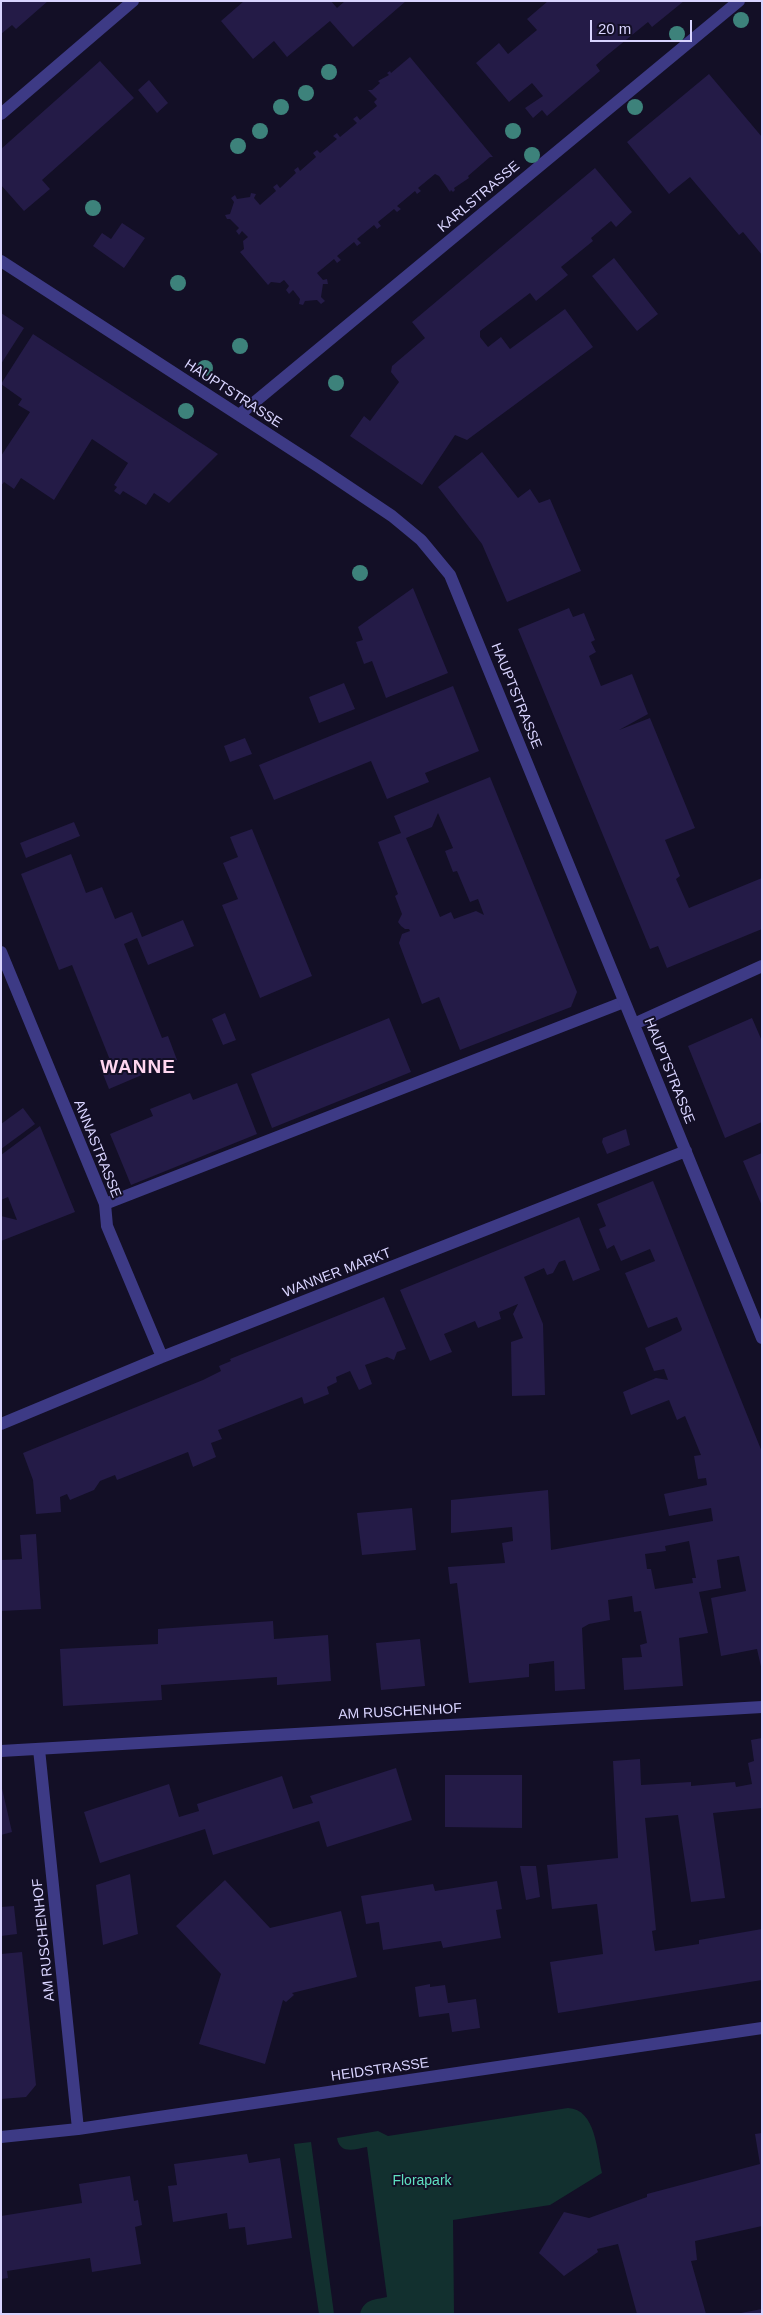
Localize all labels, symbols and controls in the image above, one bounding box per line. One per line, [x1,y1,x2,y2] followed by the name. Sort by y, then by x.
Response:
[593,10,696,42] scale bar
[598,20,631,37] text: 20 m
[435,158,523,236] street label: KARLSTRASSE
[181,356,285,432] street label: HAUPTSTRASSE
[487,641,545,751] street label: HAUPTSTRASSE
[640,1016,698,1126] street label: HAUPTSTRASSE
[100,1057,176,1079] district label: WANNE
[70,1098,124,1200] street label: ANNASTRASSE
[280,1245,394,1301] street label: WANNER MARKT
[338,1700,462,1724] street label: AM RUSCHENHOF
[29,1878,59,2002] street label: AM RUSCHENHOF
[330,2055,430,2085] street label: HEIDSTRASSE
[392,2173,452,2189] park label: Florapark

